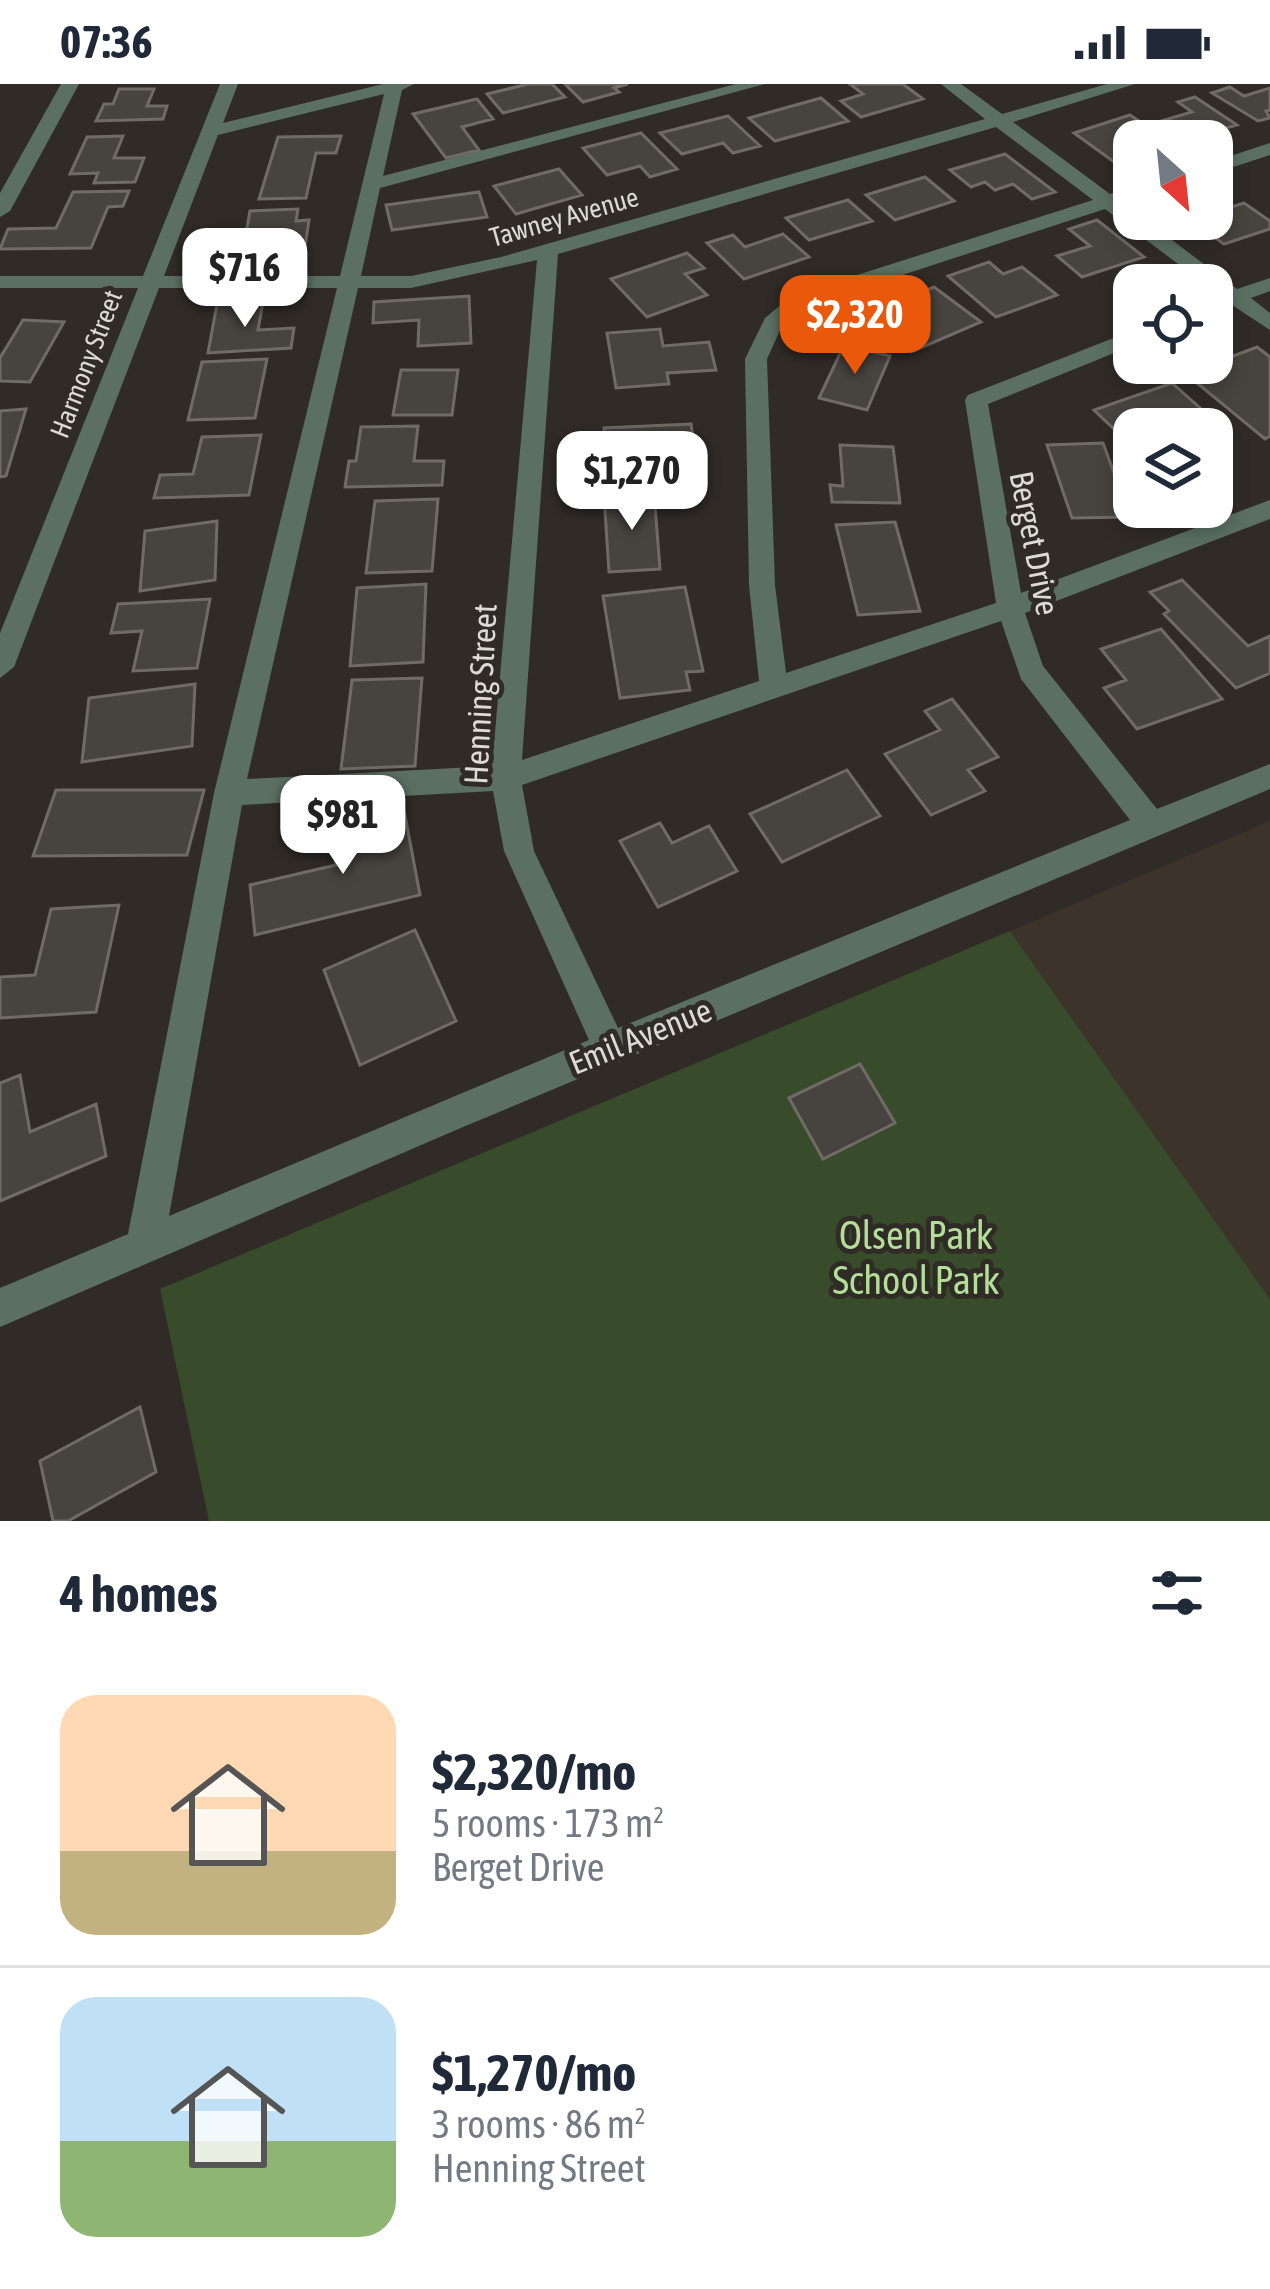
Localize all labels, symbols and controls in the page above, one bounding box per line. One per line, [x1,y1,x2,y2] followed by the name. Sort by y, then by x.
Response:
[60,16,153,68] text: 07:36
[1113,120,1233,240] north arrow
[1113,120,1233,528] map controls
[486,181,642,253] street label: Tawney Avenue
[174,228,316,330] pin: $716
[209,245,281,289] text: $716
[1113,264,1233,384] button: locate
[757,275,953,377] pin: $2,320
[44,286,128,442] street label: Harmony Street
[807,292,903,336] text: $2,320
[1113,408,1233,528] button: layers
[534,431,730,533] pin: $1,270
[584,448,680,492] text: $1,270
[1002,468,1068,618] street label: Berget Drive
[456,603,504,785] street label: Henning Street
[272,775,414,877] pin: $981
[307,792,379,836] text: $981
[563,990,717,1082] street label: Emil Avenue
[832,1213,1000,1302] park label: Olsen Park School Park
[1144,1560,1210,1626] icon: filters
[60,1564,218,1623] text: 4 homes
[432,1742,636,1801] text: $2,320/mo
[156,1743,300,1887] icon: home
[432,1801,664,1845] text: 5 rooms · 173 m²
[432,1845,605,1889] text: Berget Drive
[432,2043,636,2102] text: $1,270/mo
[156,2045,300,2189] icon: home
[432,2102,646,2146] text: 3 rooms · 86 m²
[432,2146,646,2190] text: Henning Street

